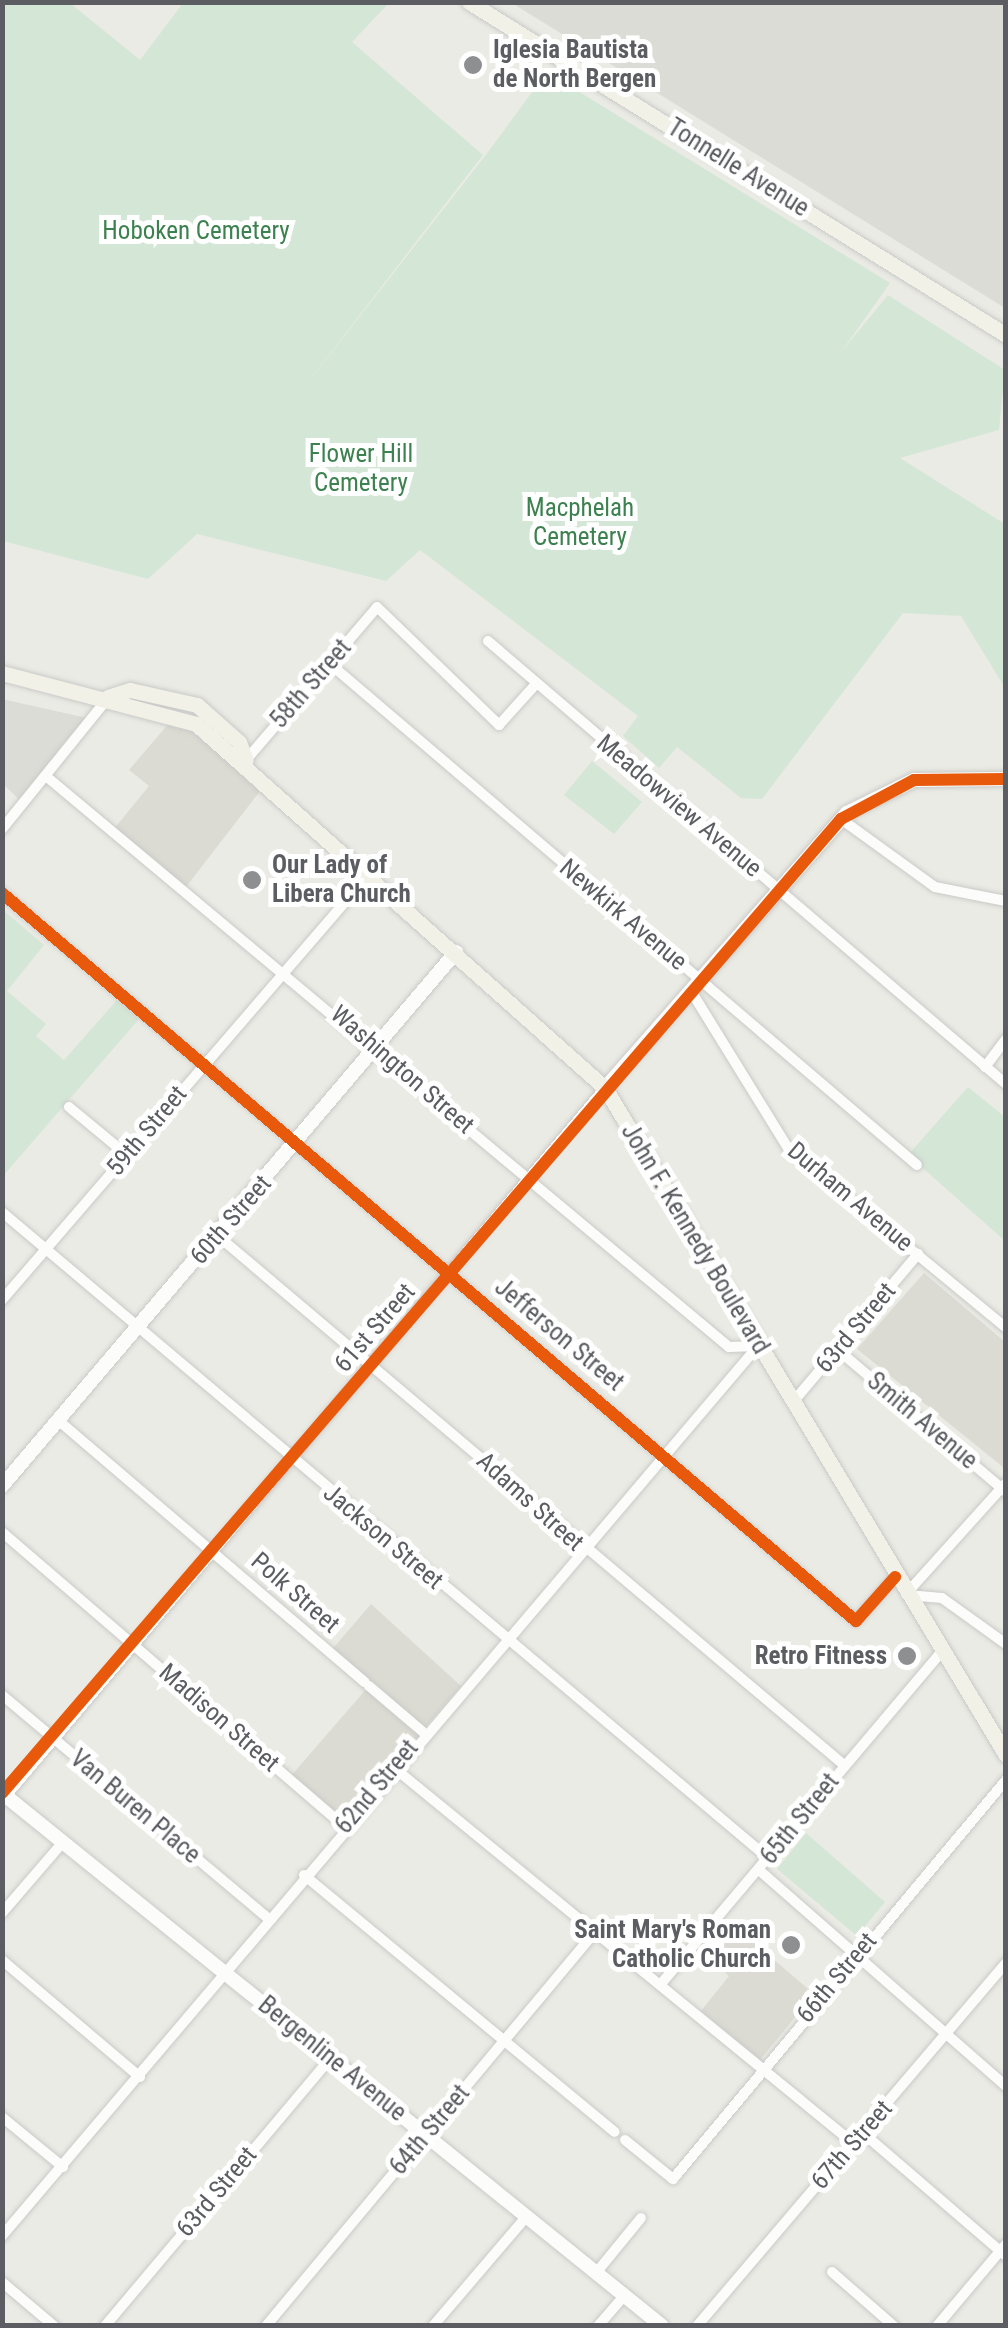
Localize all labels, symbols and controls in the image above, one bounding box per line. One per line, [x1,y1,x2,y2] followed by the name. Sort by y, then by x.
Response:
[493,36,656,95] place label: Iglesia Bautista de North Bergen
[462,54,484,76] marker: Iglesia Bautista de North Bergen
[662,113,814,223] street label: Tonnelle Avenue
[102,216,290,246] park label: Hoboken Cemetery
[309,440,413,499] park label: Flower Hill Cemetery
[526,494,634,553] park label: Macphelah Cemetery
[264,633,358,735] street label: 58th Street
[591,728,767,884] street label: Meadowview Avenue
[272,851,411,910] place label: Our Lady of Libera Church
[553,853,693,977] street label: Newkirk Avenue
[241,869,263,891] marker: Our Lady of Libera Church
[324,1000,480,1140] street label: Washington Street
[101,1080,193,1182] street label: 59th Street
[614,1118,776,1360] street label: John F. Kennedy Boulevard
[781,1136,919,1258] street label: Durham Avenue
[184,1169,278,1271] street label: 60th Street
[488,1272,630,1398] street label: Jefferson Street
[328,1277,422,1379] street label: 61st Street
[810,1277,902,1379] street label: 63rd Street
[861,1366,983,1476] street label: Smith Avenue
[470,1446,590,1558] street label: Adams Street
[317,1478,449,1596] street label: Jackson Street
[245,1546,345,1640] street label: Polk Street
[755,1641,887,1671] place label: Retro Fitness
[896,1645,918,1667] marker: Retro Fitness
[153,1658,285,1778] street label: Madison Street
[329,1734,425,1840] street label: 62nd Street
[64,1744,206,1870] street label: Van Buren Place
[754,1767,846,1871] street label: 65th Street
[574,1916,771,1975] place label: Saint Mary's Roman Catholic Church
[791,1927,883,2029] street label: 66th Street
[780,1934,802,1956] marker: Saint Mary's Roman Catholic Church
[252,1990,412,2128] street label: Bergenline Avenue
[384,2079,476,2181] street label: 64th Street
[805,2094,899,2196] street label: 67th Street
[171,2141,263,2243] street label: 63rd Street

